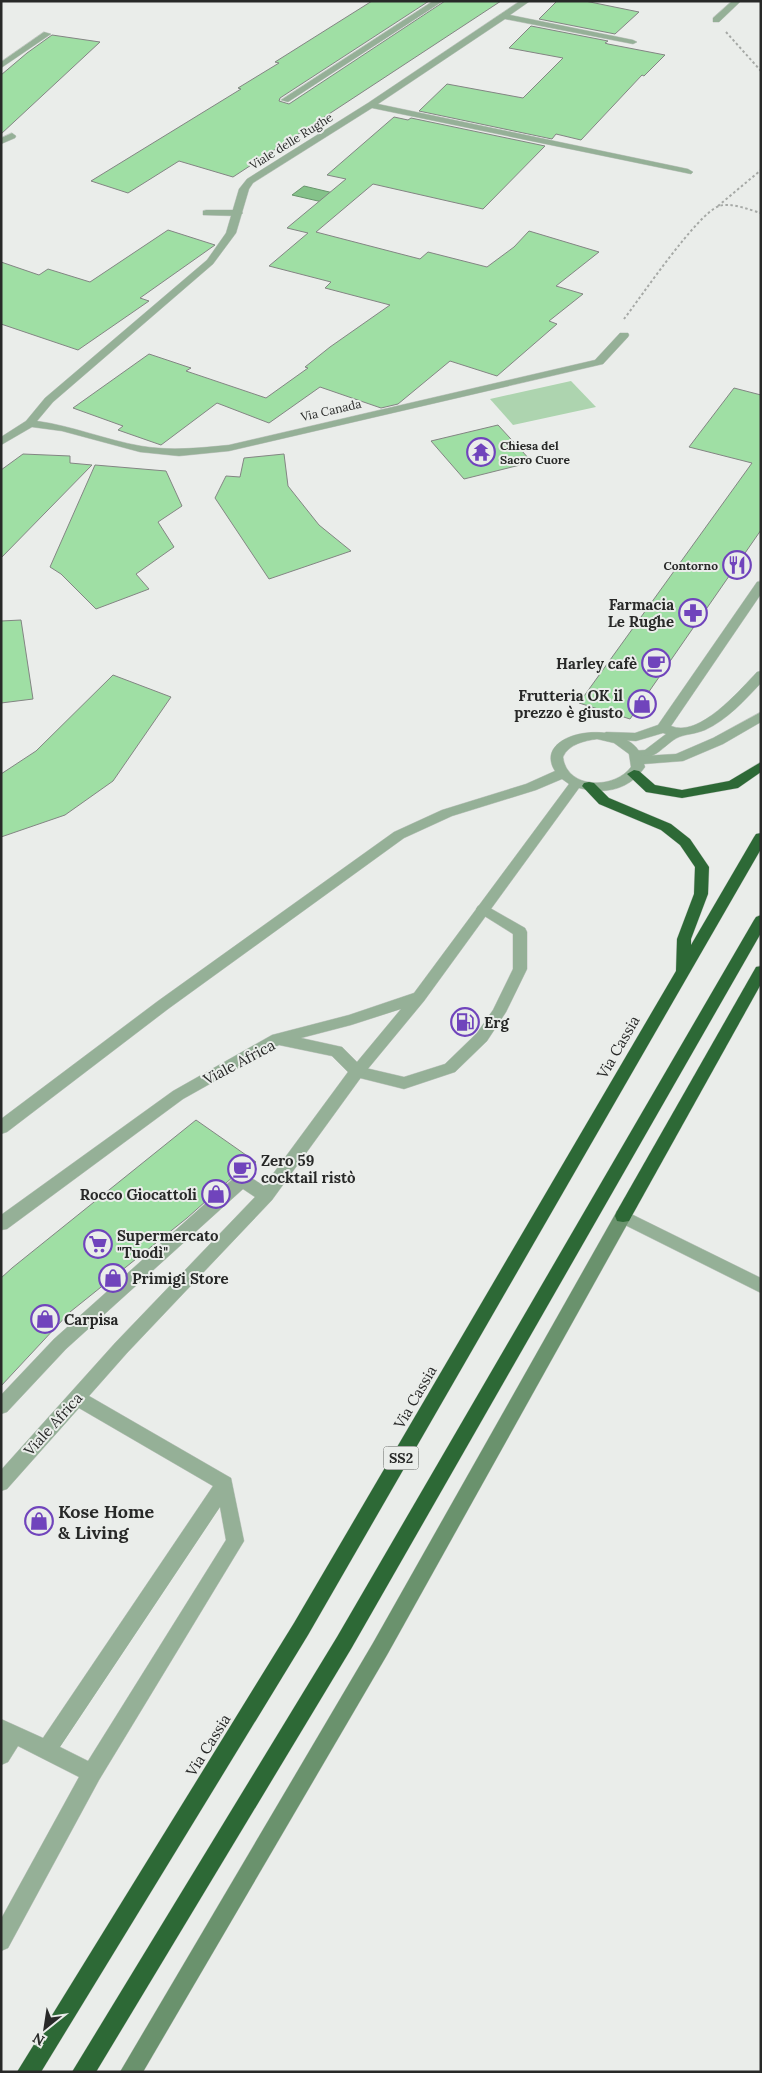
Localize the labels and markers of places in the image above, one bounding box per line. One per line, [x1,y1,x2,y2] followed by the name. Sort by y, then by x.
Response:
[466,437,496,467] temple icon: Chiesa del Sacro Cuore
[500,438,570,467] place label: Chiesa del Sacro Cuore
[722,550,752,580] restaurant icon: Contorno
[663,558,718,573] place label: Contorno
[608,595,674,631] place label: Farmacia Le Rughe
[678,598,708,628] pharmacy icon: Farmacia Le Rughe
[641,648,671,678] cafe icon: Harley cafè
[556,654,637,673] place label: Harley cafè
[514,686,624,722] place label: Frutteria OK il prezzo è giusto
[627,689,657,719] shop icon: Frutteria OK il prezzo è giusto
[450,1007,480,1037] fuel station icon: Erg
[484,1013,509,1032] place label: Erg
[261,1151,356,1187] place label: Zero 59 cocktail ristò
[227,1154,257,1184] cafe icon: Zero 59 cocktail ristò
[201,1179,231,1209] shop icon: Rocco Giocattoli
[80,1185,197,1204] place label: Rocco Giocattoli
[117,1226,219,1262] place label: Supermercato "Tuodì"
[83,1229,113,1259] supermarket icon: Supermercato "Tuodì"
[98,1263,128,1293] shop icon: Primigi Store
[132,1269,229,1288] place label: Primigi Store
[30,1304,60,1334] shop icon: Carpisa
[64,1310,119,1329] place label: Carpisa
[58,1500,154,1544] place label: Kose Home & Living
[24,1506,54,1536] shop icon: Kose Home & Living

